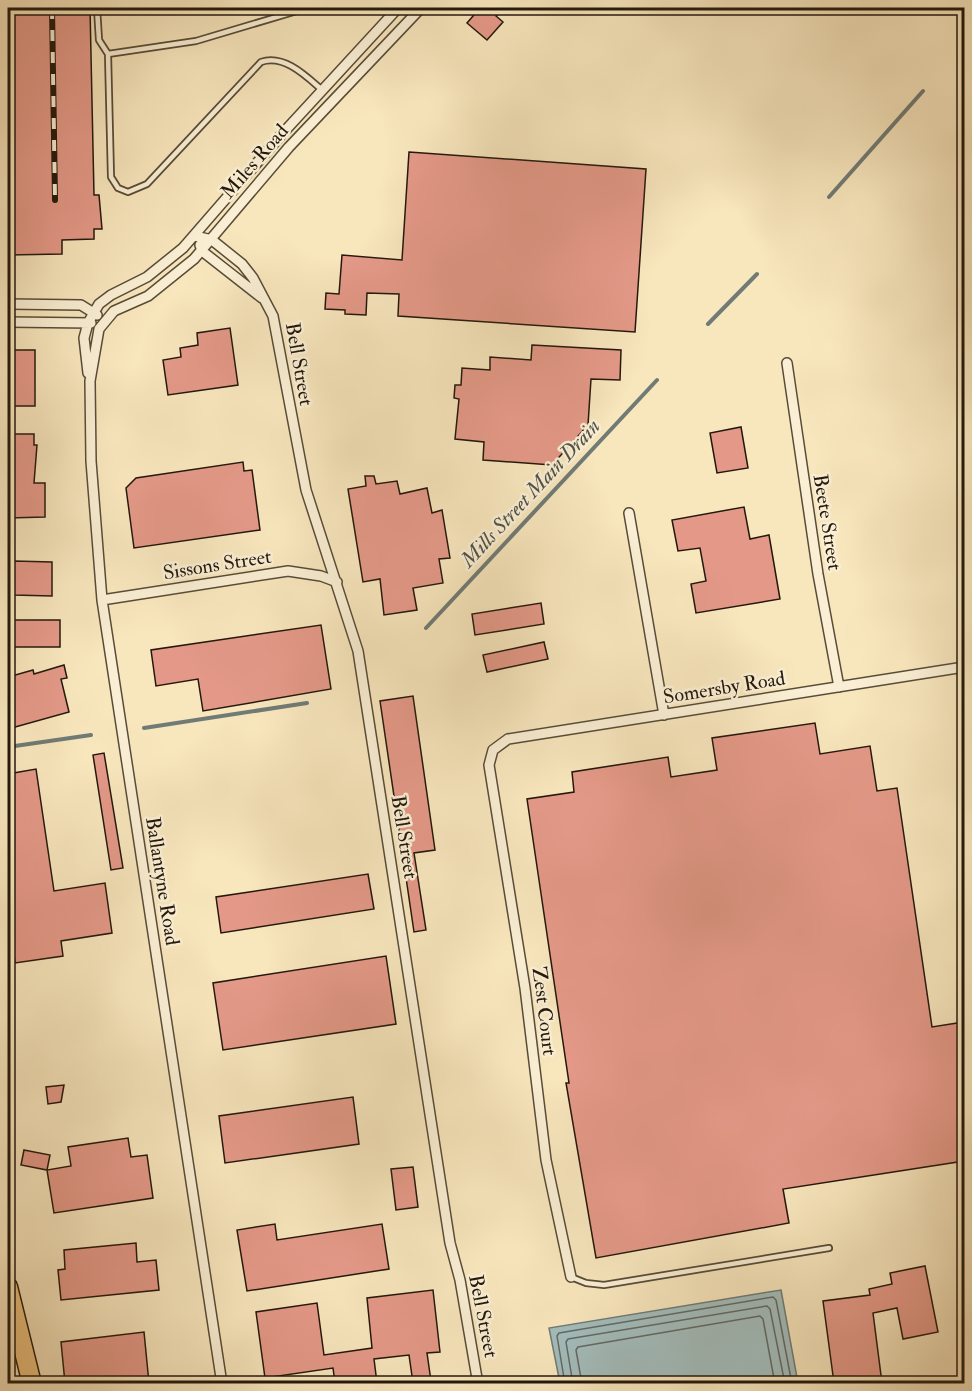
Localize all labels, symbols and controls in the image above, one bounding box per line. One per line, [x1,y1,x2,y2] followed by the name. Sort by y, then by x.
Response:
[215,119,294,204] street label: Miles Road
[280,320,319,408] street label: Bell Street
[453,413,606,575] water label: Mills Street Main Drain
[808,472,848,572] street label: Beete Street
[161,544,274,585] street label: Sissons Street
[661,665,787,709] street label: Somersby Road
[386,794,424,881] street label: Bell Street
[140,815,185,947] street label: Ballantyne Road
[527,965,562,1057] street label: Zest Court
[463,1272,504,1360] street label: Bell Street

